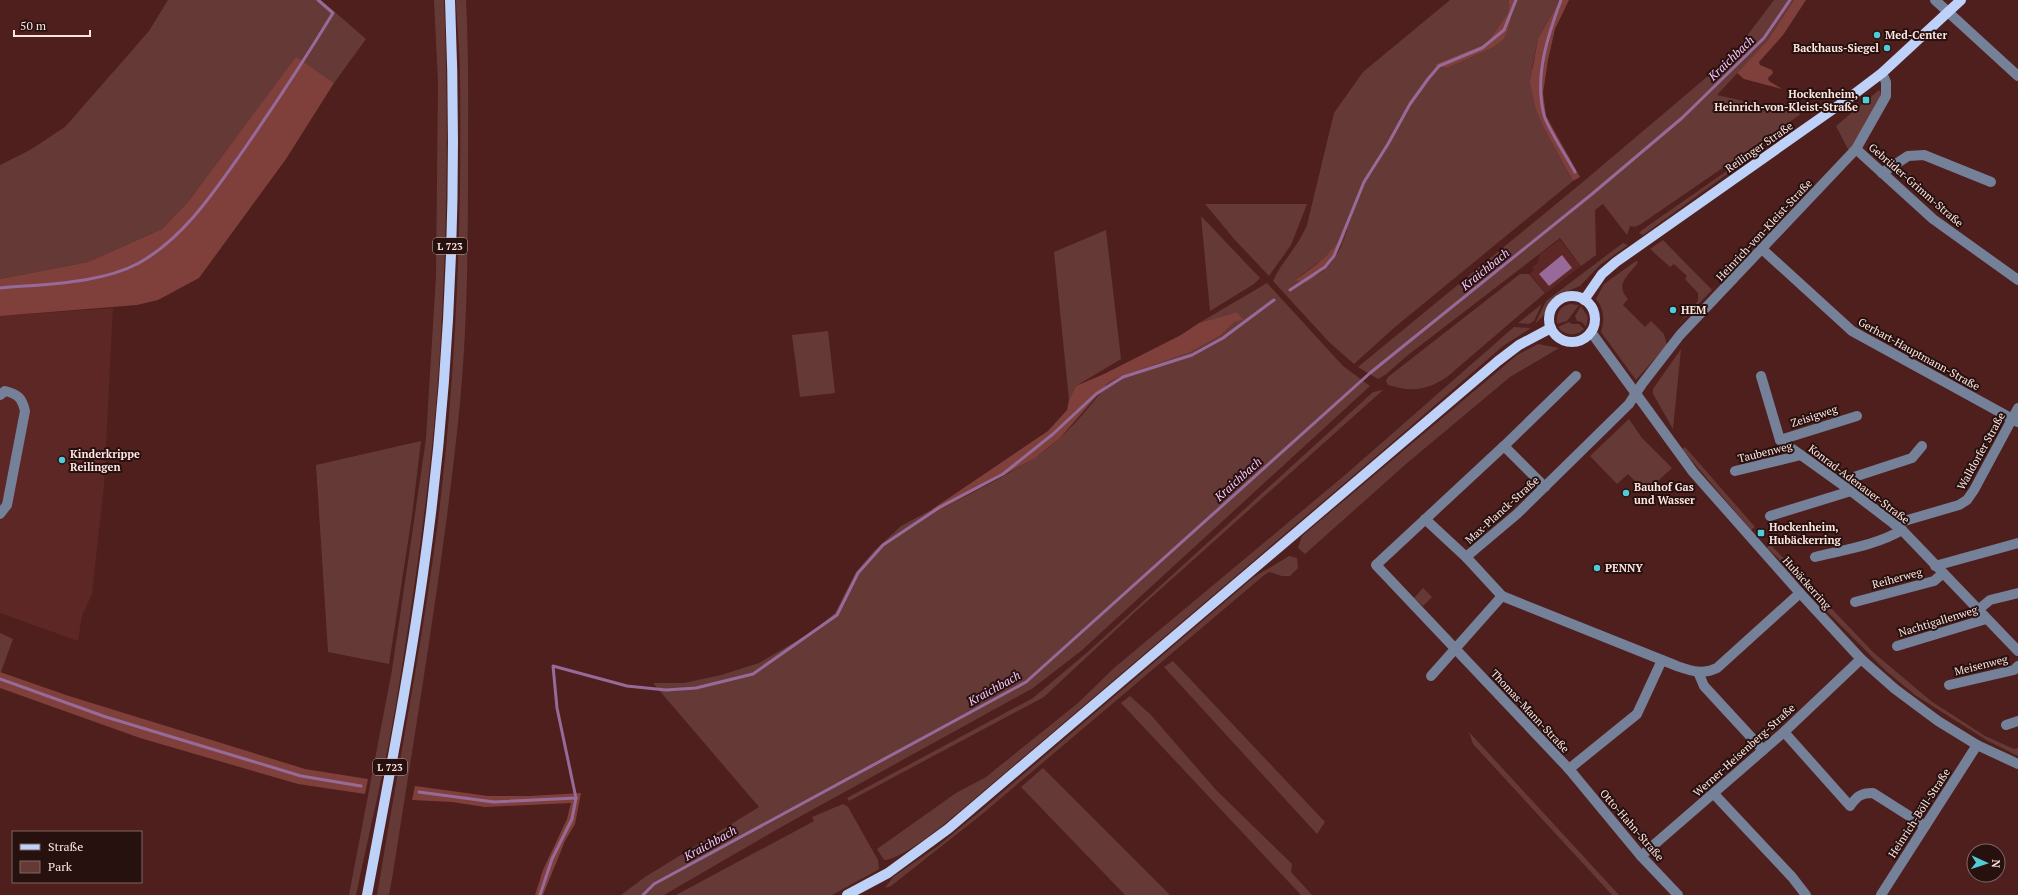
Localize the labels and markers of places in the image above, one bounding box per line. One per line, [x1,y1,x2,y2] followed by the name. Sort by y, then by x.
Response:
[1885,28,1948,42] place label: Med-Center
[1872,30,1882,40] marker: Med-Center
[1793,41,1879,55] place label: Backhaus-Siegel
[1882,43,1892,53] marker: Backhaus-Siegel
[1714,87,1858,114] place label: Hockenheim, Heinrich-von-Kleist-Straße
[1861,95,1871,105] marker: Hockenheim, Heinrich-von-Kleist-Straße
[1681,303,1707,317] place label: HEM
[1668,305,1678,315] marker: HEM
[70,447,140,474] place label: Kinderkrippe Reilingen
[57,455,67,465] marker: Kinderkrippe Reilingen
[1634,480,1695,507] place label: Bauhof Gas und Wasser
[1621,488,1631,498] marker: Bauhof Gas und Wasser
[1769,520,1842,547] place label: Hockenheim, Hubäckerring
[1756,528,1766,538] marker: Hockenheim, Hubäckerring
[1605,561,1643,575] place label: PENNY
[1592,563,1602,573] marker: PENNY

